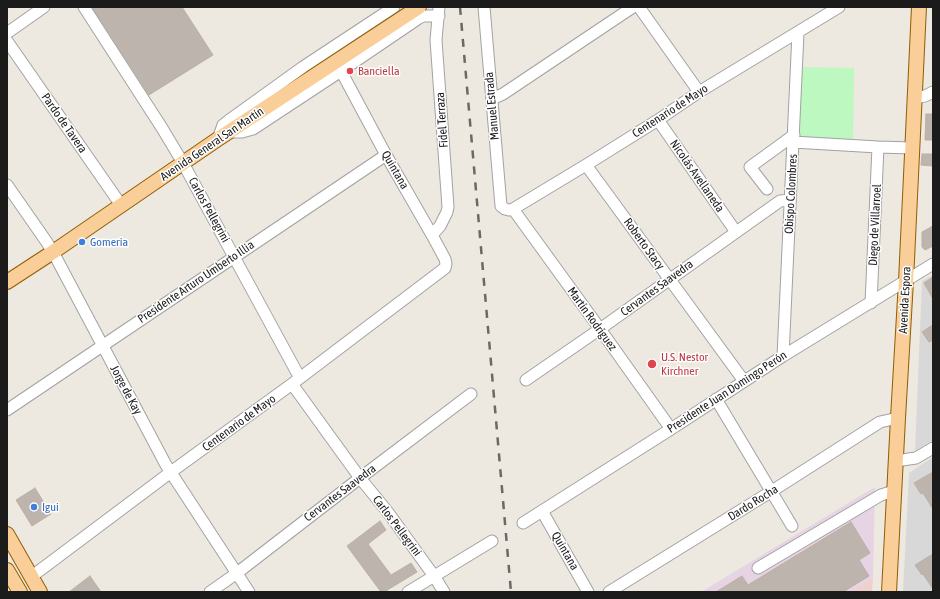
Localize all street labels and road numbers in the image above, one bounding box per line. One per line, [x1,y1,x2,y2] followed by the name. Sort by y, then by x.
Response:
[482,71,502,141] street label: Manuel Estrada
[629,81,711,141] street label: Centenario de Mayo
[38,90,90,156] street label: Pardo de Tavera
[433,92,451,148] street label: Fidel Terraza
[158,104,266,184] street label: Avenida General San Martín
[667,137,727,215] street label: Nicolás Avellaneda
[378,148,412,192] street label: Quintana
[782,154,800,234] street label: Obispo Colombres
[185,175,233,245] street label: Carlos Pellegrini
[866,184,884,266] street label: Diego de Villarroel
[620,215,668,273] street label: Roberto Stacy
[135,238,257,326] street label: Presidente Arturo Umberto Illia
[618,257,696,319] street label: Cervantes Saavedra
[896,266,914,334] street label: Avenida Espora
[564,284,620,354] street label: Martín Rodríguez
[664,348,790,436] street label: Presidente Juan Domingo Perón
[107,363,145,417] street label: Jorge de Kay
[199,392,279,454] street label: Centenario de Mayo
[301,461,379,525] street label: Cervantes Saavedra
[725,482,781,524] street label: Dardo Rocha
[370,493,424,559] street label: Carlos Pellegrini
[548,529,582,573] street label: Quintana

